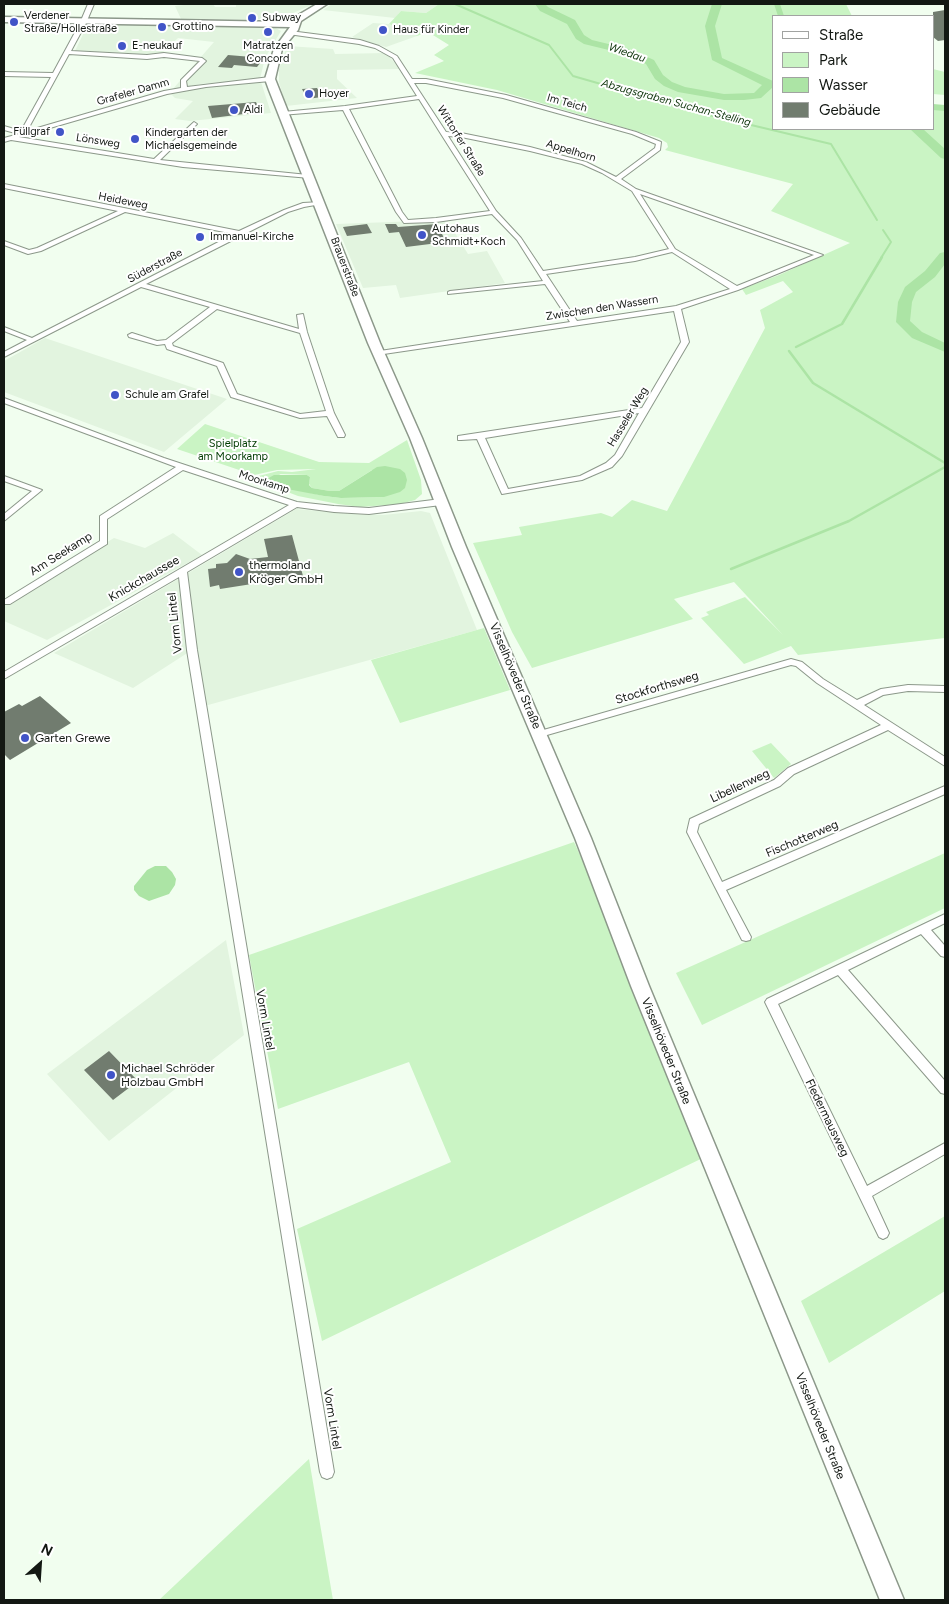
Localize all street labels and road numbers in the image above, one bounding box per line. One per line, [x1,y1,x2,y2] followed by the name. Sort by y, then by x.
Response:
[95,75,171,109] street label: Grafeler Damm
[545,91,589,115] street label: Im Teich
[434,103,488,179] street label: Wittorfer Straße
[75,131,121,151] street label: Lönsweg
[545,137,597,165] street label: Appelhorn
[97,190,149,212] street label: Heideweg
[328,235,362,299] street label: Brauerstraße
[125,246,185,286] street label: Süderstraße
[545,293,659,323] street label: Zwischen den Wassern
[605,385,651,449] street label: Hasseler Weg
[237,468,291,496] street label: Moorkamp
[27,529,95,579] street label: Am Seekamp
[106,553,182,605] street label: Knickchaussee
[165,592,185,654] street label: Vorm Lintel
[486,621,544,731] street label: Visselhöveder Straße
[614,669,700,707] street label: Stockforthsweg
[708,766,772,806] street label: Libellenweg
[763,817,841,861] street label: Fischotterweg
[253,988,277,1052] street label: Vorm Lintel
[638,996,694,1106] street label: Visselhöveder Straße
[802,1077,852,1159] street label: Fledermausweg
[792,1371,848,1481] street label: Visselhöveder Straße
[320,1388,344,1450] street label: Vorm Lintel

